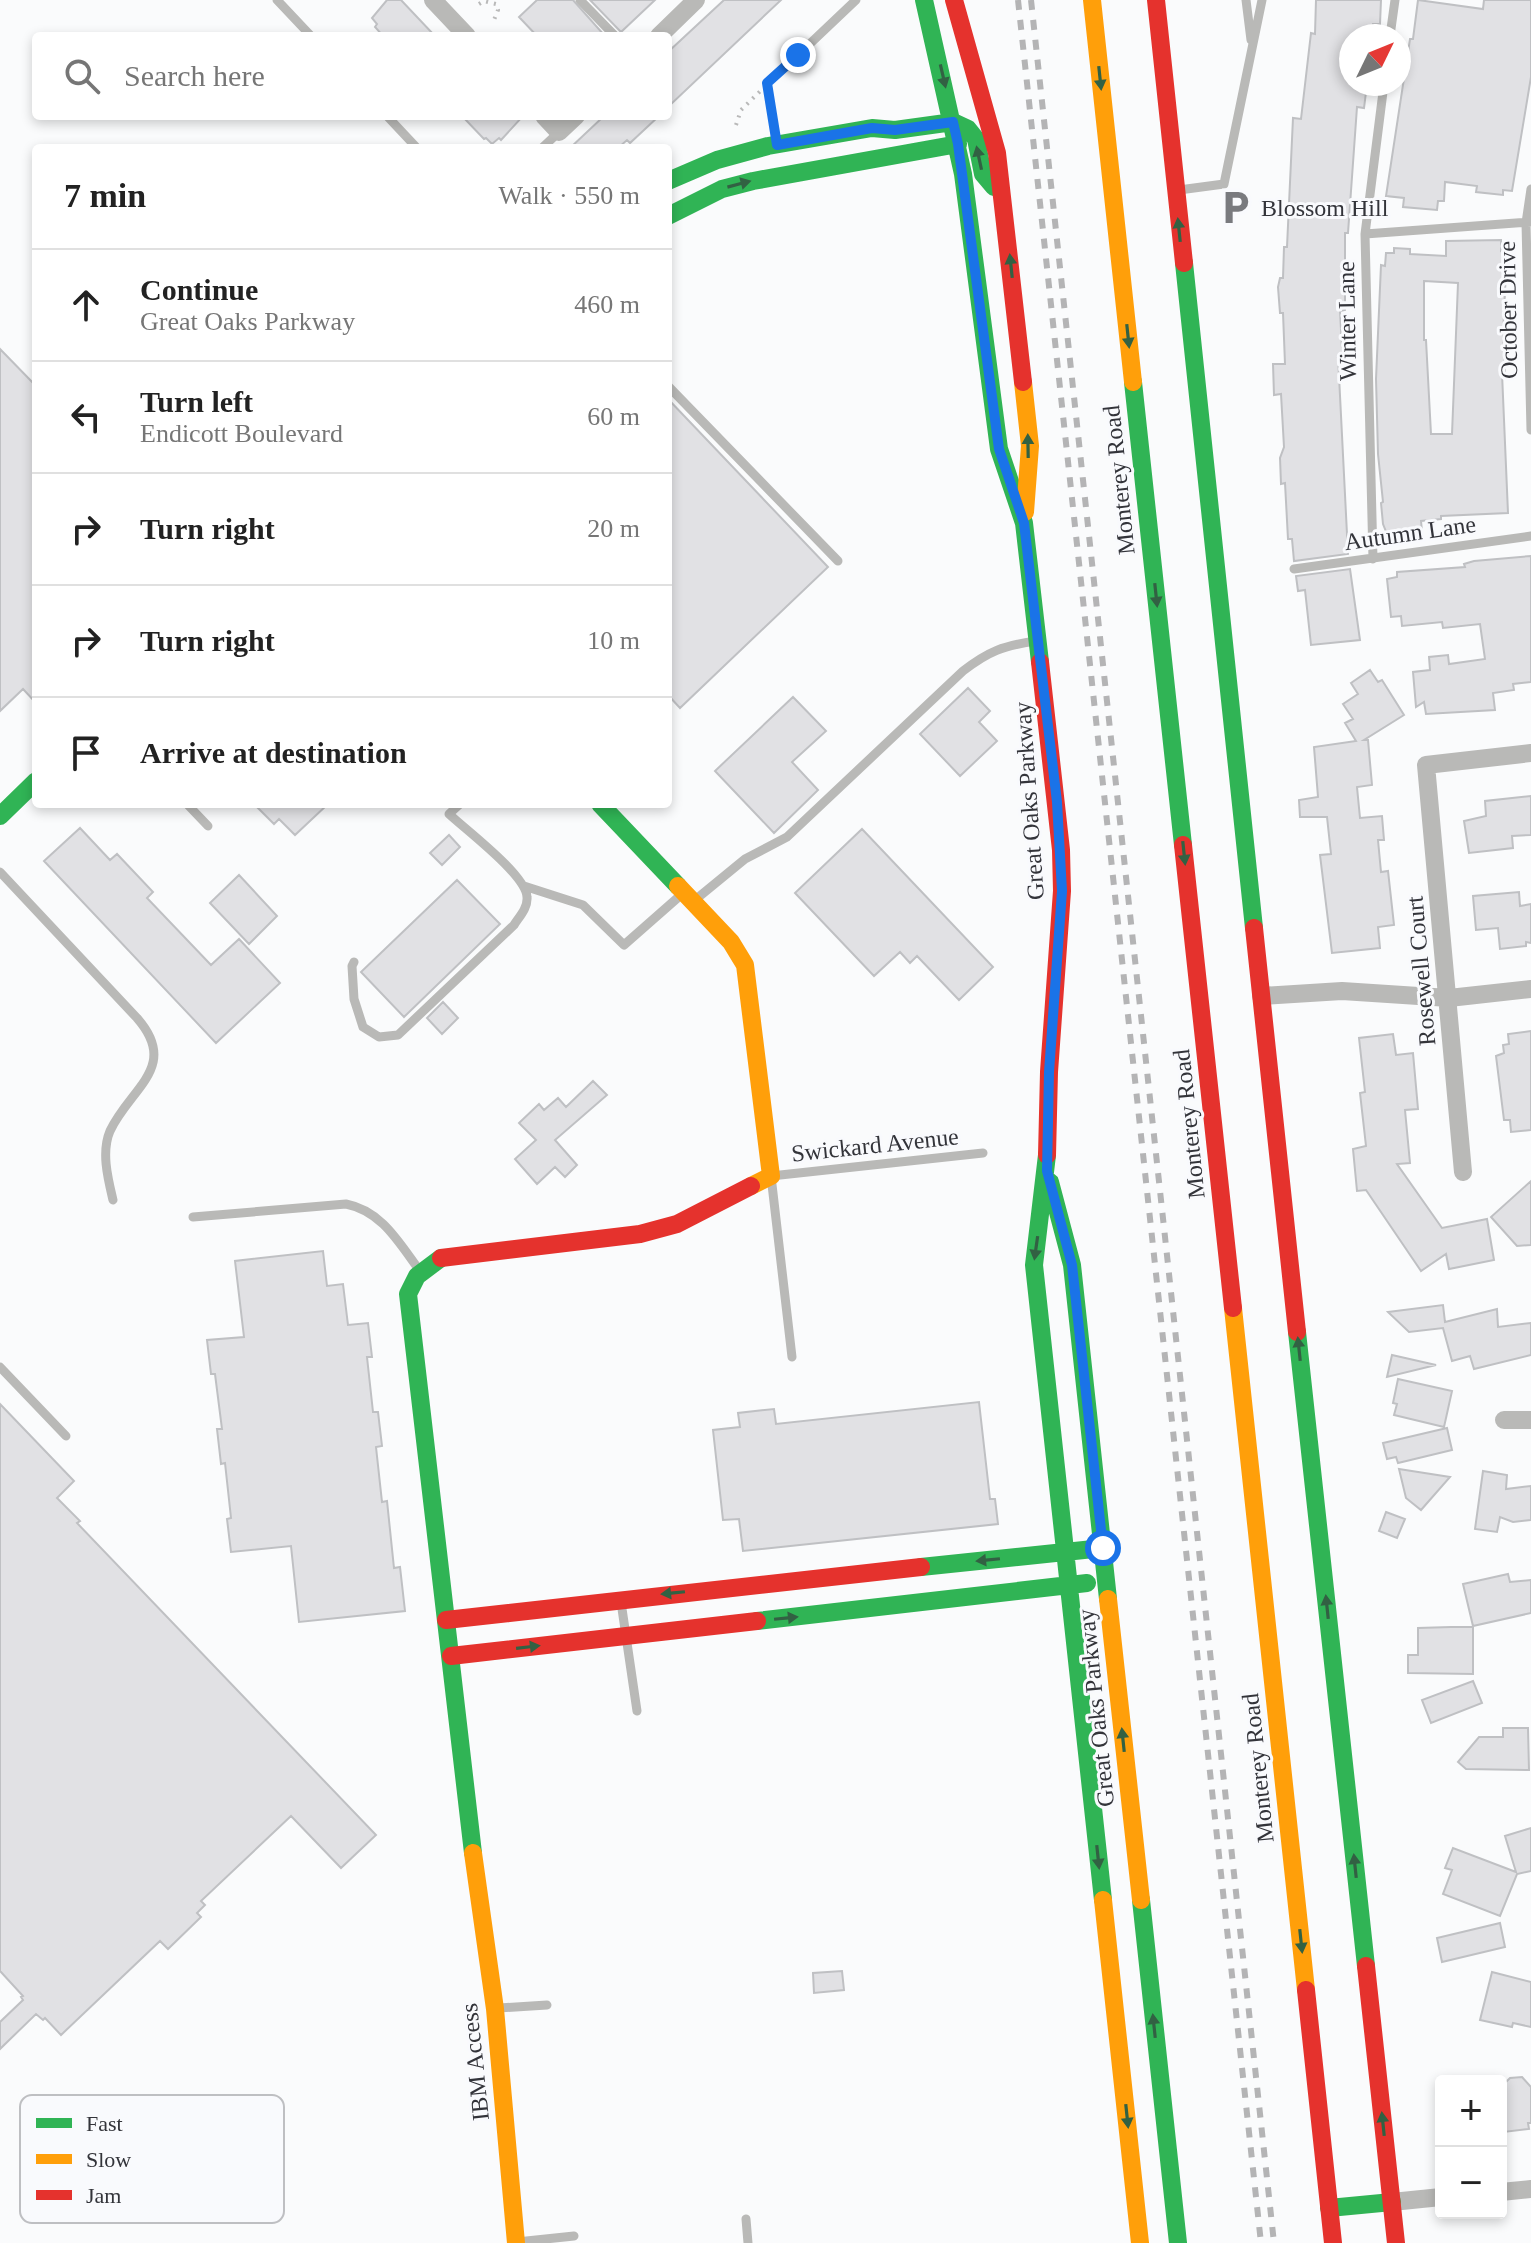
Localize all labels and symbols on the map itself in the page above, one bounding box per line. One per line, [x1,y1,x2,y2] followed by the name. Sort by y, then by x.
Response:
[1339,24,1411,96] north arrow
[780,37,816,73] route end
[937,63,949,88] one-way arrow
[1094,65,1107,90] one-way arrow
[973,146,985,171] one-way arrow
[726,178,751,190] one-way arrow
[1216,189,1254,227] parking icon: Blossom Hill
[1261,195,1389,221] place label: Blossom Hill
[1173,217,1186,242] one-way arrow
[1494,241,1522,379] street label: October Drive
[1004,253,1017,278] one-way arrow
[1333,261,1361,381] street label: Winter Lane
[1121,324,1134,349] one-way arrow
[1098,404,1140,556] street label: Monterey Road
[1022,433,1035,458] one-way arrow
[1343,511,1477,555] street label: Autumn Lane
[1149,582,1162,607] one-way arrow
[1009,701,1049,901] street label: Great Oaks Parkway
[1177,841,1190,866] one-way arrow
[1401,895,1440,1047] street label: Rosewell Court
[1168,1048,1210,1200] street label: Monterey Road
[790,1123,960,1167] street label: Swickard Avenue
[1029,1236,1042,1261] one-way arrow
[1293,1336,1306,1361] one-way arrow
[1085,1530,1121,1566] route start
[975,1553,1000,1566] one-way arrow
[661,1587,686,1600] one-way arrow
[1321,1594,1334,1619] one-way arrow
[1073,1608,1119,1808] street label: Great Oaks Parkway
[774,1611,799,1624] one-way arrow
[516,1640,541,1653] one-way arrow
[1237,1692,1279,1844] street label: Monterey Road
[1117,1727,1130,1752] one-way arrow
[1092,1845,1105,1870] one-way arrow
[1349,1853,1362,1878] one-way arrow
[1294,1928,1307,1953] one-way arrow
[456,2002,494,2122] street label: IBM Access
[1148,2013,1161,2038] one-way arrow
[20,2095,284,2223] legend
[1120,2104,1133,2129] one-way arrow
[86,2111,123,2136] text: Fast
[1377,2111,1390,2136] one-way arrow
[86,2147,131,2172] text: Slow
[86,2183,121,2208] text: Jam

